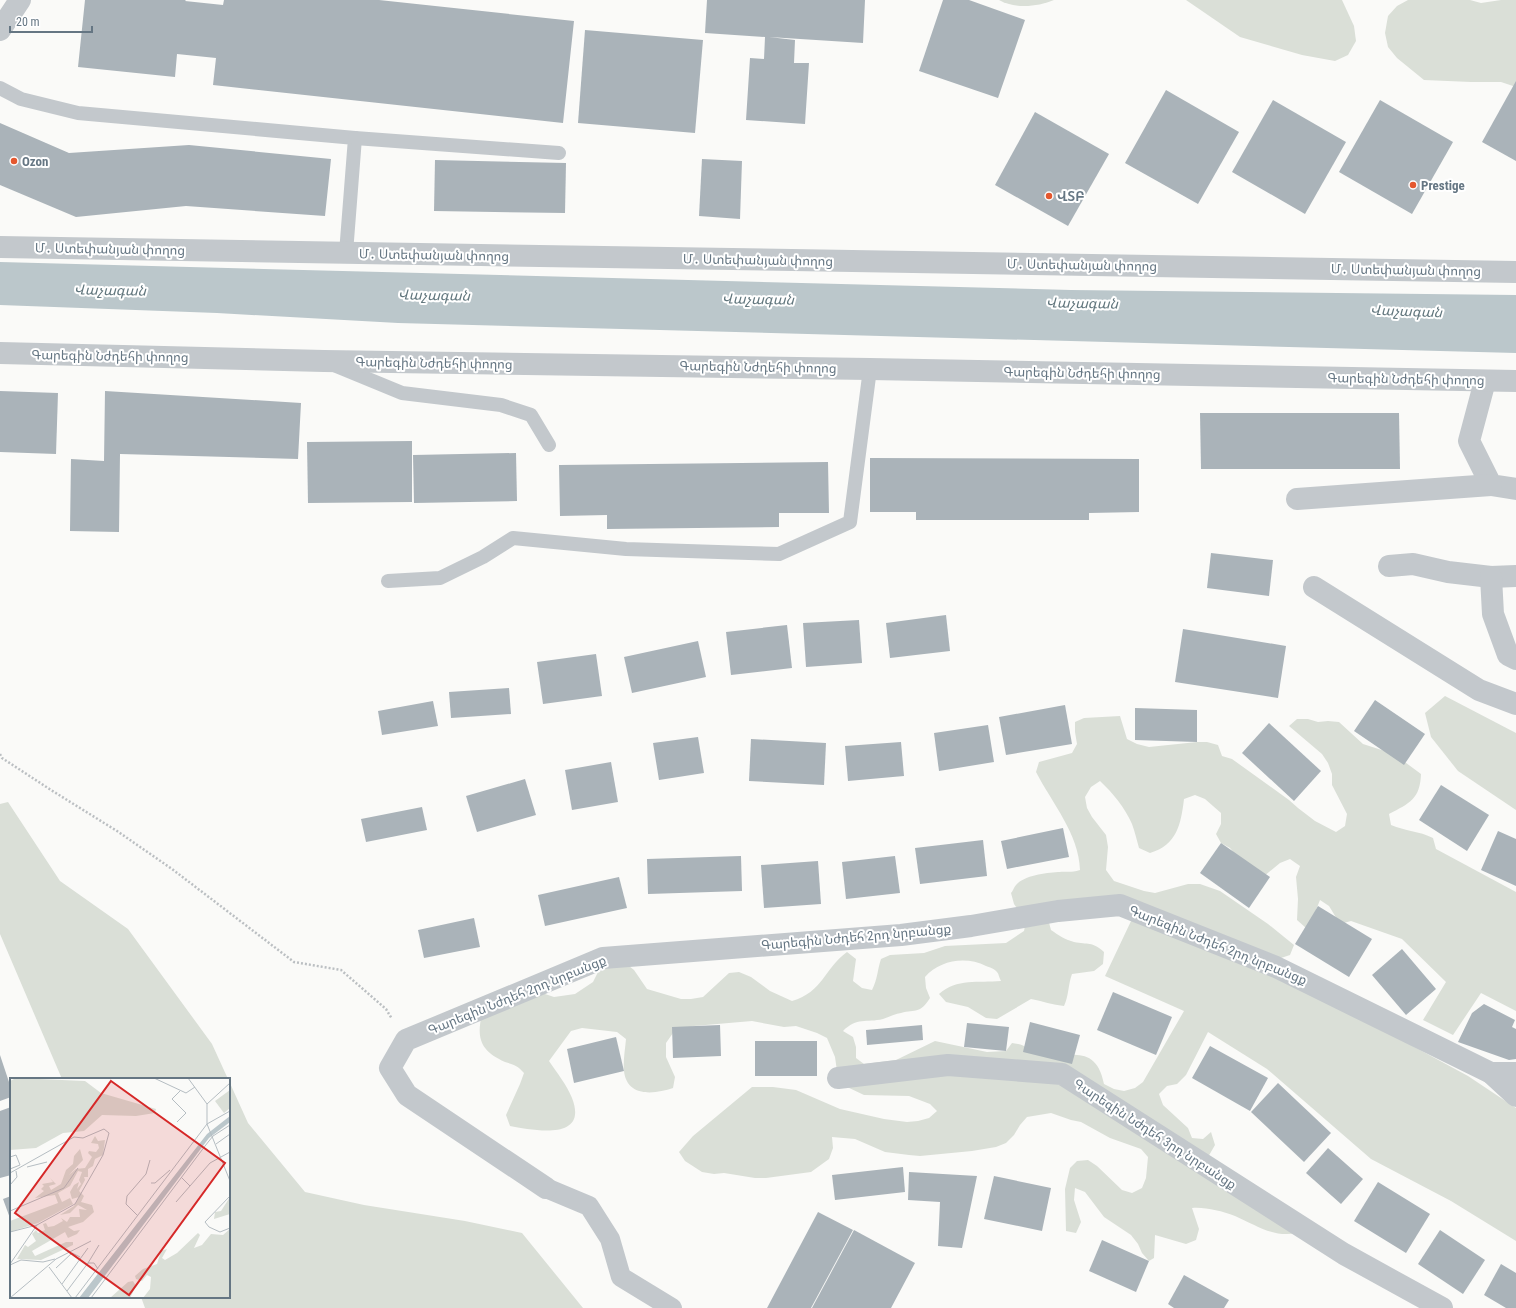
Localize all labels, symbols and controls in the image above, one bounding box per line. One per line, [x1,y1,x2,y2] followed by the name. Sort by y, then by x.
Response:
[10,8,92,34] scale bar
[16,15,40,29] text: 20 m
[22,154,49,169] place label: Ozon
[9,156,19,166] marker: Ozon
[1421,178,1465,193] place label: Prestige
[1408,180,1418,190] marker: Prestige
[1057,189,1085,204] place label: ՎՏԲ
[1044,191,1054,201] marker: ՎՏԲ
[35,240,185,258] street label: Մ․ Ստեփանյան փողոց
[359,246,509,264] street label: Մ․ Ստեփանյան փողոց
[683,251,833,269] street label: Մ․ Ստեփանյան փողոց
[1007,256,1157,274] street label: Մ․ Ստեփանյան փողոց
[1331,261,1481,279] street label: Մ․ Ստեփանյան փողոց
[74,281,147,300] water label: Վաչագան
[398,286,471,305] water label: Վաչագան
[722,290,795,309] water label: Վաչագան
[1046,294,1119,313] water label: Վաչագան
[1370,302,1443,321] water label: Վաչագան
[31,347,189,365] street label: Գարեգին Նժդեհի փողոց
[355,354,513,372] street label: Գարեգին Նժդեհի փողոց
[679,358,837,376] street label: Գարեգին Նժդեհի փողոց
[1003,364,1161,382] street label: Գարեգին Նժդեհի փողոց
[1327,370,1485,388] street label: Գարեգին Նժդեհի փողոց
[1127,902,1309,988] street label: Գարեգին Նժդեհ 2րդ նրբանցք
[760,921,952,953] street label: Գարեգին Նժդեհ 2րդ նրբանցք
[426,952,608,1038] street label: Գարեգին Նժդեհ 2րդ նրբանցք
[1071,1076,1239,1192] street label: Գարեգին Նժդեհ 3րդ նրբանցք
[10,1078,230,1298] inset map

